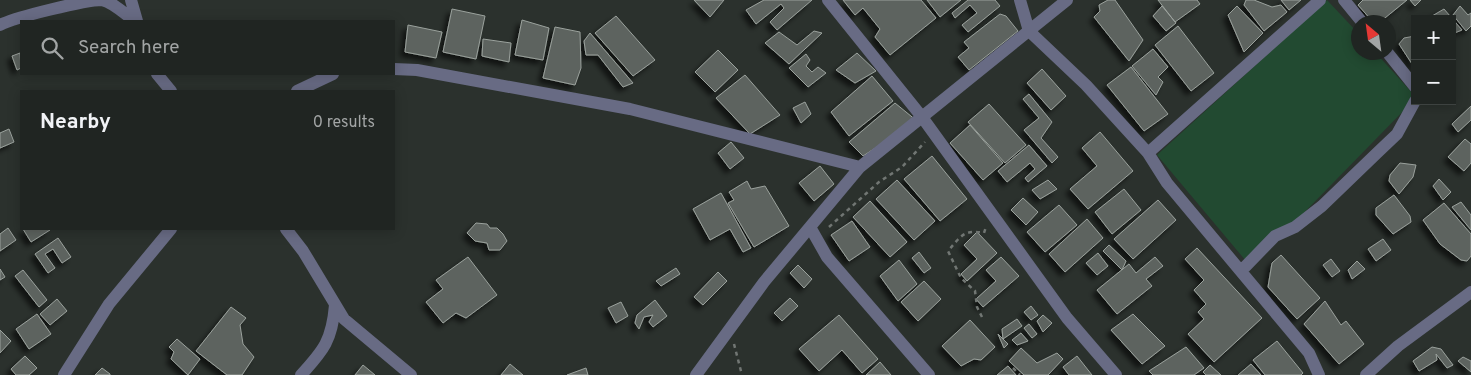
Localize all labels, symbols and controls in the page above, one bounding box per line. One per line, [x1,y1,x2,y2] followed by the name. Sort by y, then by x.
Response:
[1351,15,1396,60] north arrow
[1411,15,1456,105] map controls
[1411,15,1456,60] button: +
[20,20,395,75] search box
[38,34,66,62] icon: search
[78,36,180,60] text: Search here
[1411,60,1456,105] button: −
[40,109,111,136] text: Nearby
[313,113,375,133] text: 0 results

